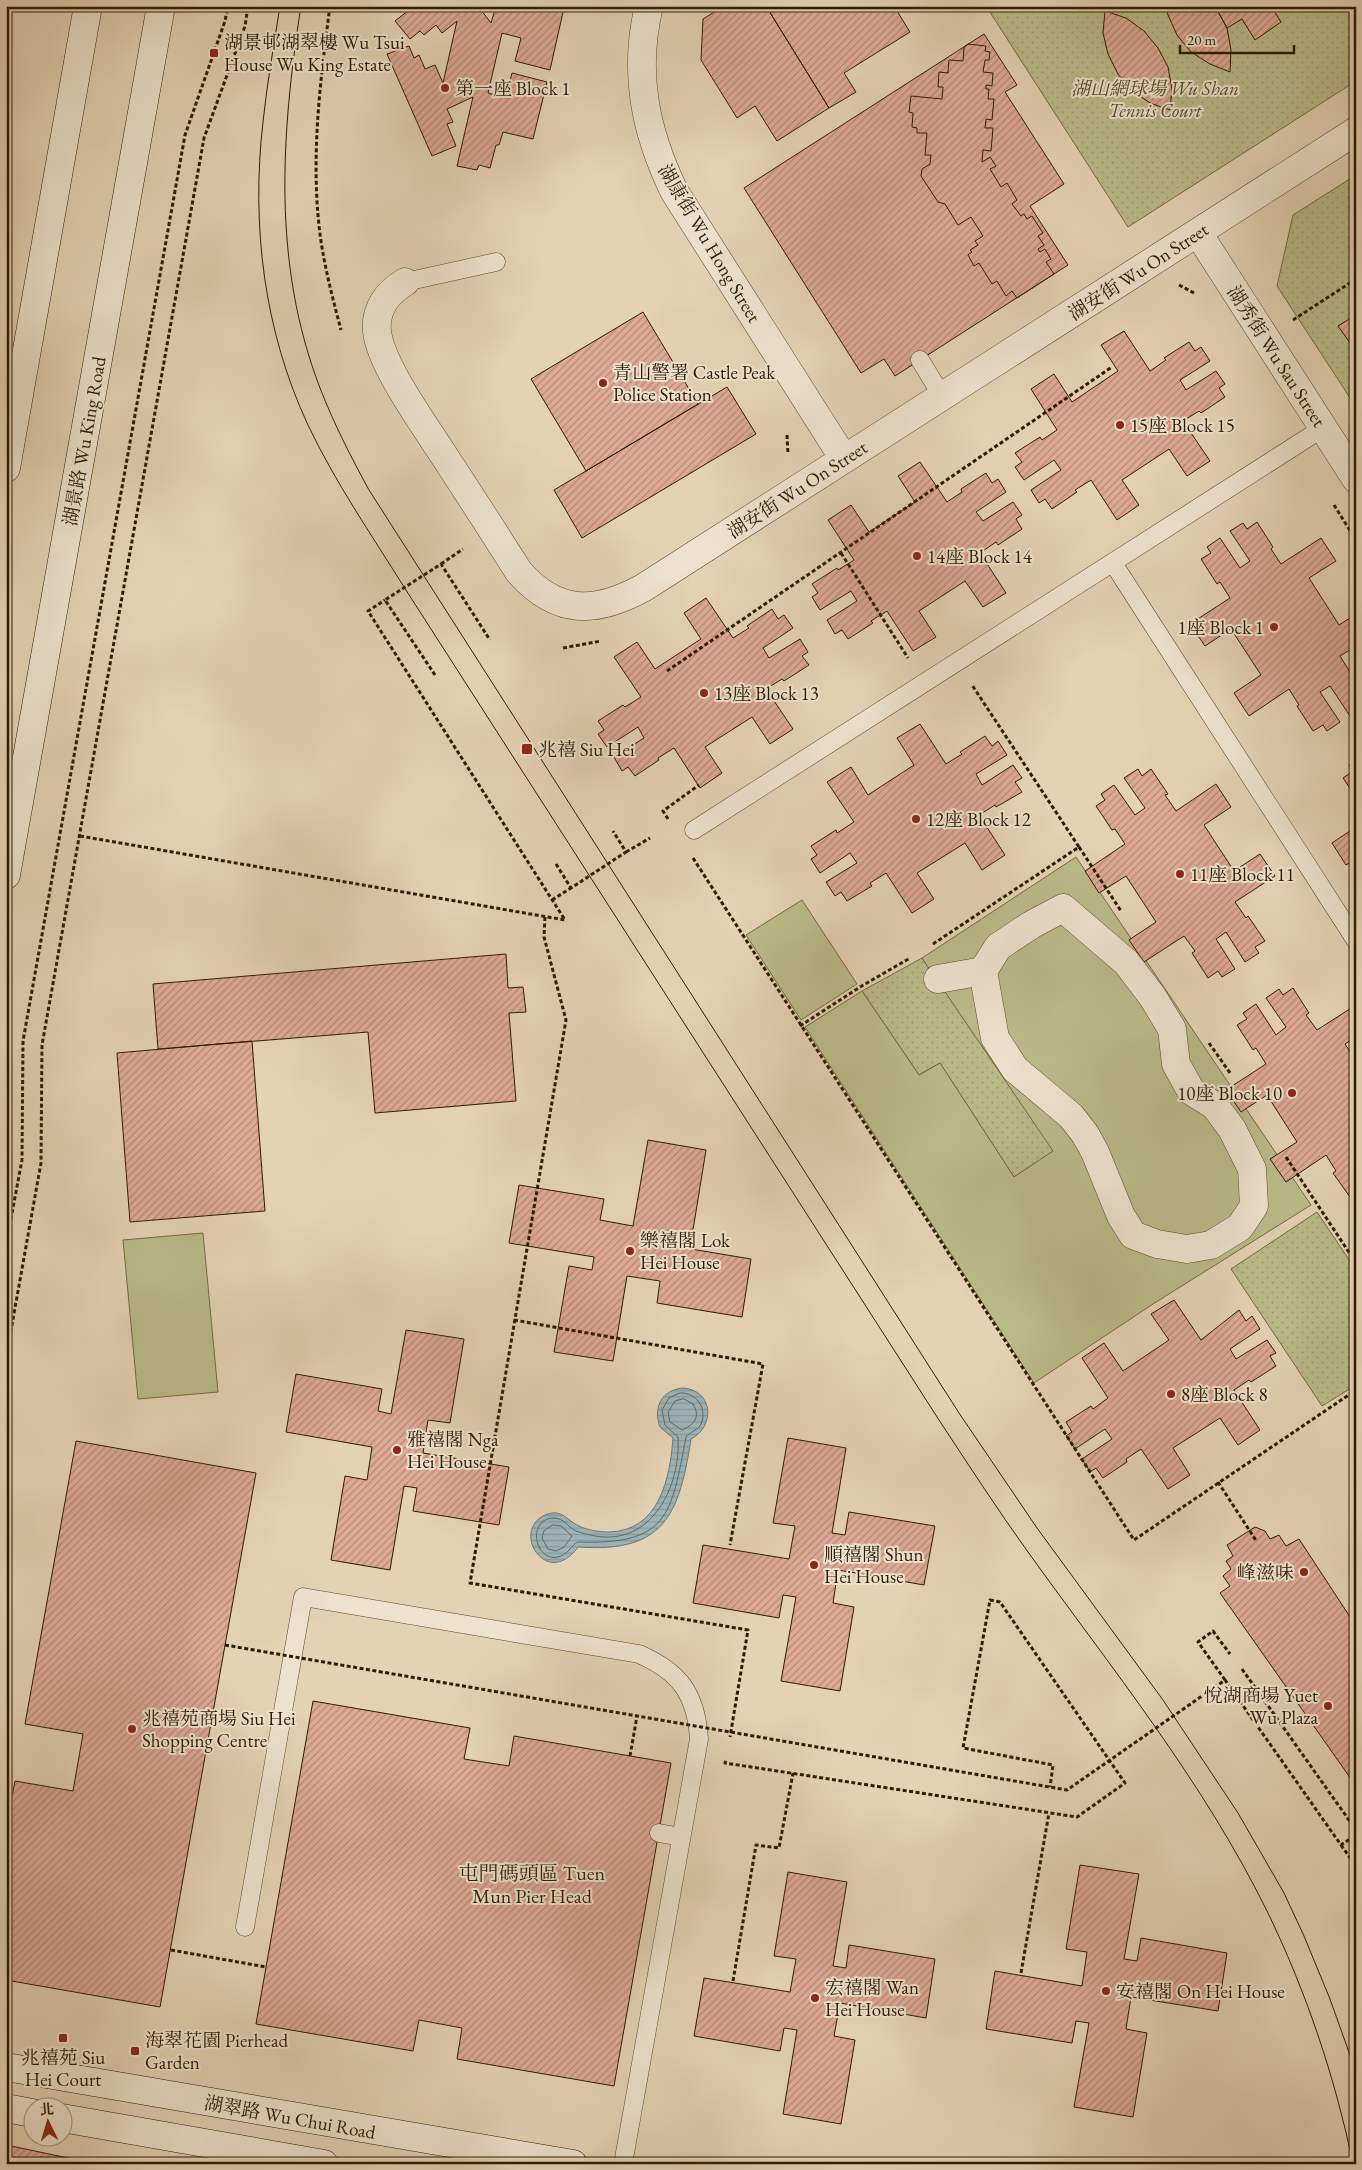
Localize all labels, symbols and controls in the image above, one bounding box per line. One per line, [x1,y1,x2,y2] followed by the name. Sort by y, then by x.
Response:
[1180,22,1293,54] scale bar
[224,30,405,77] place label: 湖景邨湖翠樓 Wu Tsui House Wu King Estate
[1187,30,1216,49] text: 20 m
[208,47,220,59] marker: 湖景邨湖翠樓 Wu Tsui House Wu King Estate
[455,76,570,101] place label: 第一座 Block 1
[1071,76,1239,123] park label: 湖山網球場 Wu Shan Tennis Court
[439,82,451,94] marker: 第一座 Block 1
[652,159,767,327] street label: 湖康街 Wu Hong Street
[1063,217,1213,326] street label: 湖安街 Wu On Street
[1221,281,1332,432] street label: 湖秀街 Wu Sau Street
[57,354,112,528] street label: 湖景路 Wu King Road
[613,360,776,407] place label: 青山警署 Castle Peak Police Station
[597,377,609,389] marker: 青山警署 Castle Peak Police Station
[1130,413,1235,438] place label: 15座 Block 15
[1114,419,1126,431] marker: 15座 Block 15
[722,435,872,544] street label: 湖安街 Wu On Street
[927,544,1033,569] place label: 14座 Block 14
[911,550,923,562] marker: 14座 Block 14
[1177,615,1264,640] place label: 1座 Block 1
[1268,621,1280,633] marker: 1座 Block 1
[714,681,819,706] place label: 13座 Block 13
[698,687,710,699] marker: 13座 Block 13
[538,737,635,762] place label: 兆禧 Siu Hei
[520,742,534,756] marker: 兆禧 Siu Hei
[926,807,1031,832] place label: 12座 Block 12
[910,813,922,825] marker: 12座 Block 12
[1190,862,1295,887] place label: 11座 Block 11
[1174,868,1186,880] marker: 11座 Block 11
[1177,1081,1282,1106] place label: 10座 Block 10
[1286,1087,1298,1099] marker: 10座 Block 10
[640,1228,731,1275] place label: 樂禧閣 Lok Hei House
[624,1245,636,1257] marker: 樂禧閣 Lok Hei House
[1181,1382,1268,1407] place label: 8座 Block 8
[1165,1388,1177,1400] marker: 8座 Block 8
[407,1427,499,1474] place label: 雅禧閣 Nga Hei House
[391,1444,403,1456] marker: 雅禧閣 Nga Hei House
[824,1542,923,1589] place label: 順禧閣 Shun Hei House
[808,1559,820,1571] marker: 順禧閣 Shun Hei House
[1237,1560,1294,1585] place label: 峰滋味
[1298,1566,1310,1578] marker: 峰滋味
[1204,1683,1318,1730] place label: 悅湖商場 Yuet Wu Plaza
[1322,1700,1334,1712] marker: 悅湖商場 Yuet Wu Plaza
[142,1706,296,1753] place label: 兆禧苑商場 Siu Hei Shopping Centre
[126,1723,138,1735] marker: 兆禧苑商場 Siu Hei Shopping Centre
[459,1860,606,1909] district label: 屯門碼頭區 Tuen Mun Pier Head
[825,1975,919,2022] place label: 宏禧閣 Wan Hei House
[1116,1979,1285,2004] place label: 安禧閣 On Hei House
[1100,1985,1112,1997] marker: 安禧閣 On Hei House
[809,1992,821,2004] marker: 宏禧閣 Wan Hei House
[145,2028,288,2075] place label: 海翠花園 Pierhead Garden
[57,2032,69,2044] marker: 兆禧苑 Siu Hei Court
[21,2045,105,2092] place label: 兆禧苑 Siu Hei Court
[129,2045,141,2057] marker: 海翠花園 Pierhead Garden
[202,2090,378,2145] street label: 湖翠路 Wu Chui Road
[22,2098,72,2148] north arrow
[39,2099,55,2119] text: 北

